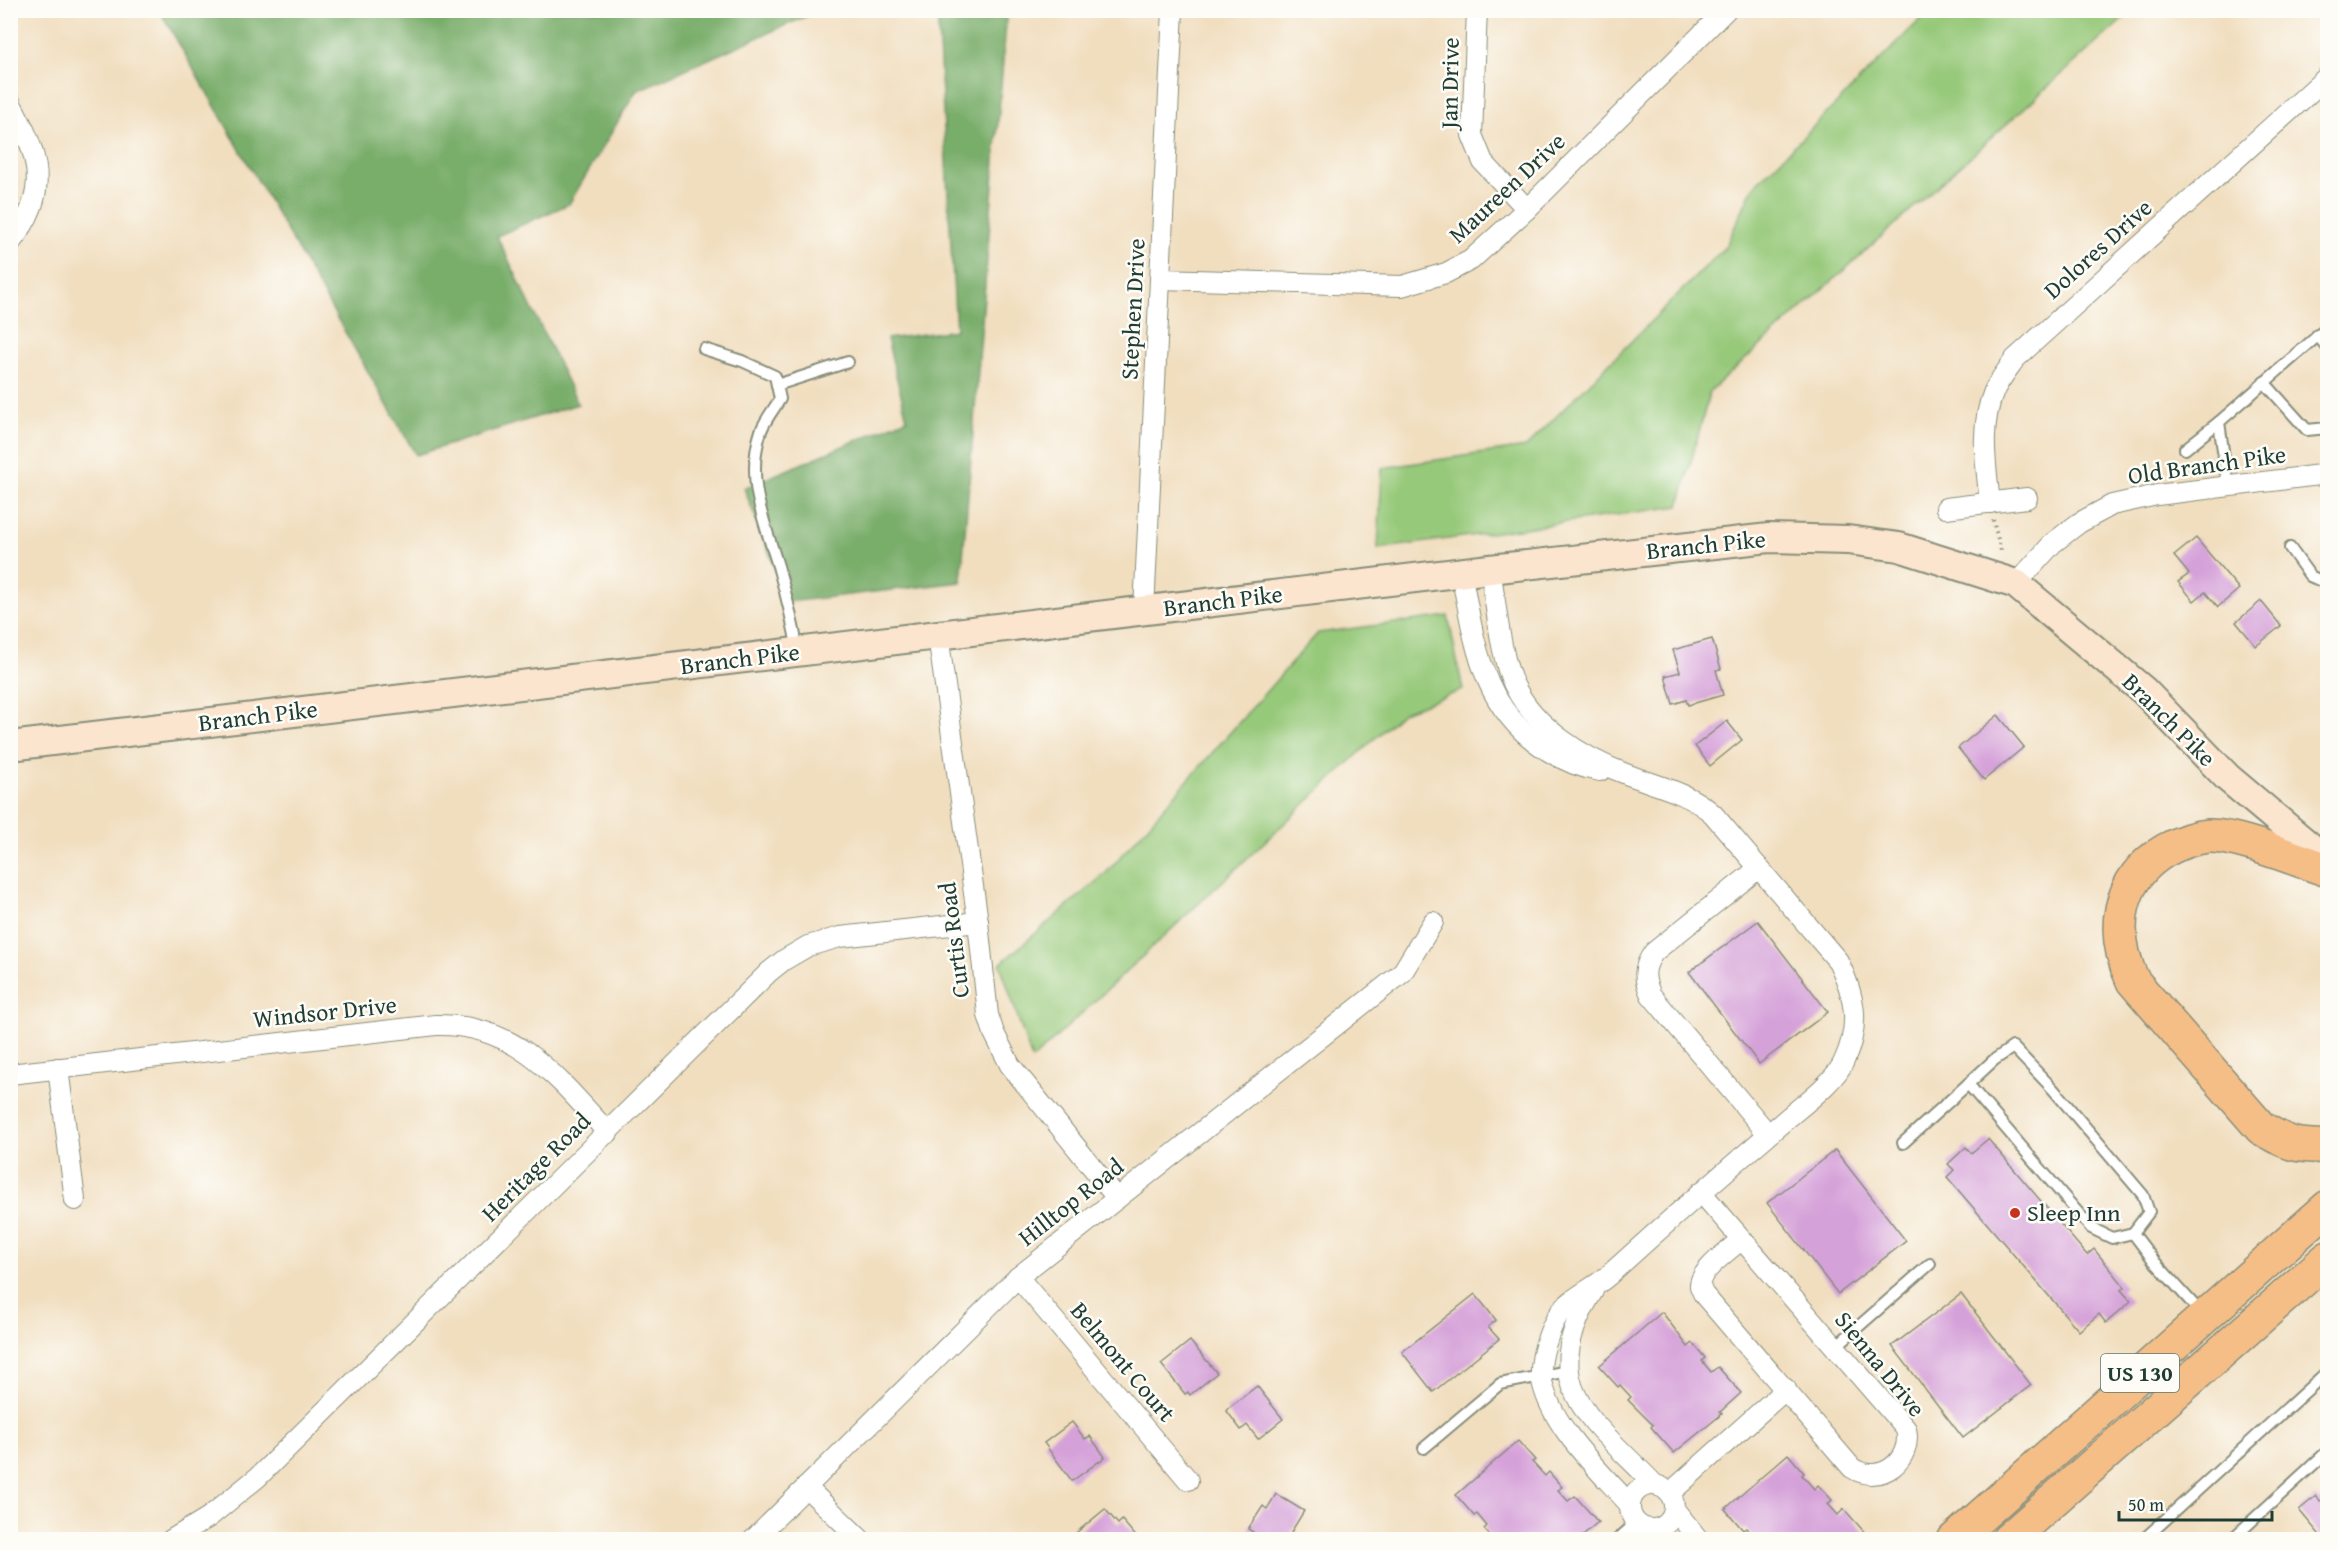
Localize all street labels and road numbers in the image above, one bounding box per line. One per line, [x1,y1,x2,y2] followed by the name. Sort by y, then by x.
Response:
[1431,37,1468,132] street label: Jan Drive
[1440,124,1573,251] street label: Maureen Drive
[2036,190,2160,307] street label: Dolores Drive
[1111,237,1154,381] street label: Stephen Drive
[2126,436,2288,493] street label: Old Branch Pike
[1645,521,1767,568] street label: Branch Pike
[1161,576,1284,625] street label: Branch Pike
[678,634,801,683] street label: Branch Pike
[2115,665,2224,774] street label: Branch Pike
[196,691,319,740] street label: Branch Pike
[929,880,978,1000] street label: Curtis Road
[251,987,398,1036] street label: Windsor Drive
[473,1104,598,1229] street label: Heritage Road
[1011,1149,1131,1254] street label: Hilltop Road
[1063,1294,1184,1430] street label: Belmont Court
[1827,1303,1934,1424] street label: Sienna Drive
[2101,1354,2179,1392] road number: US 130

